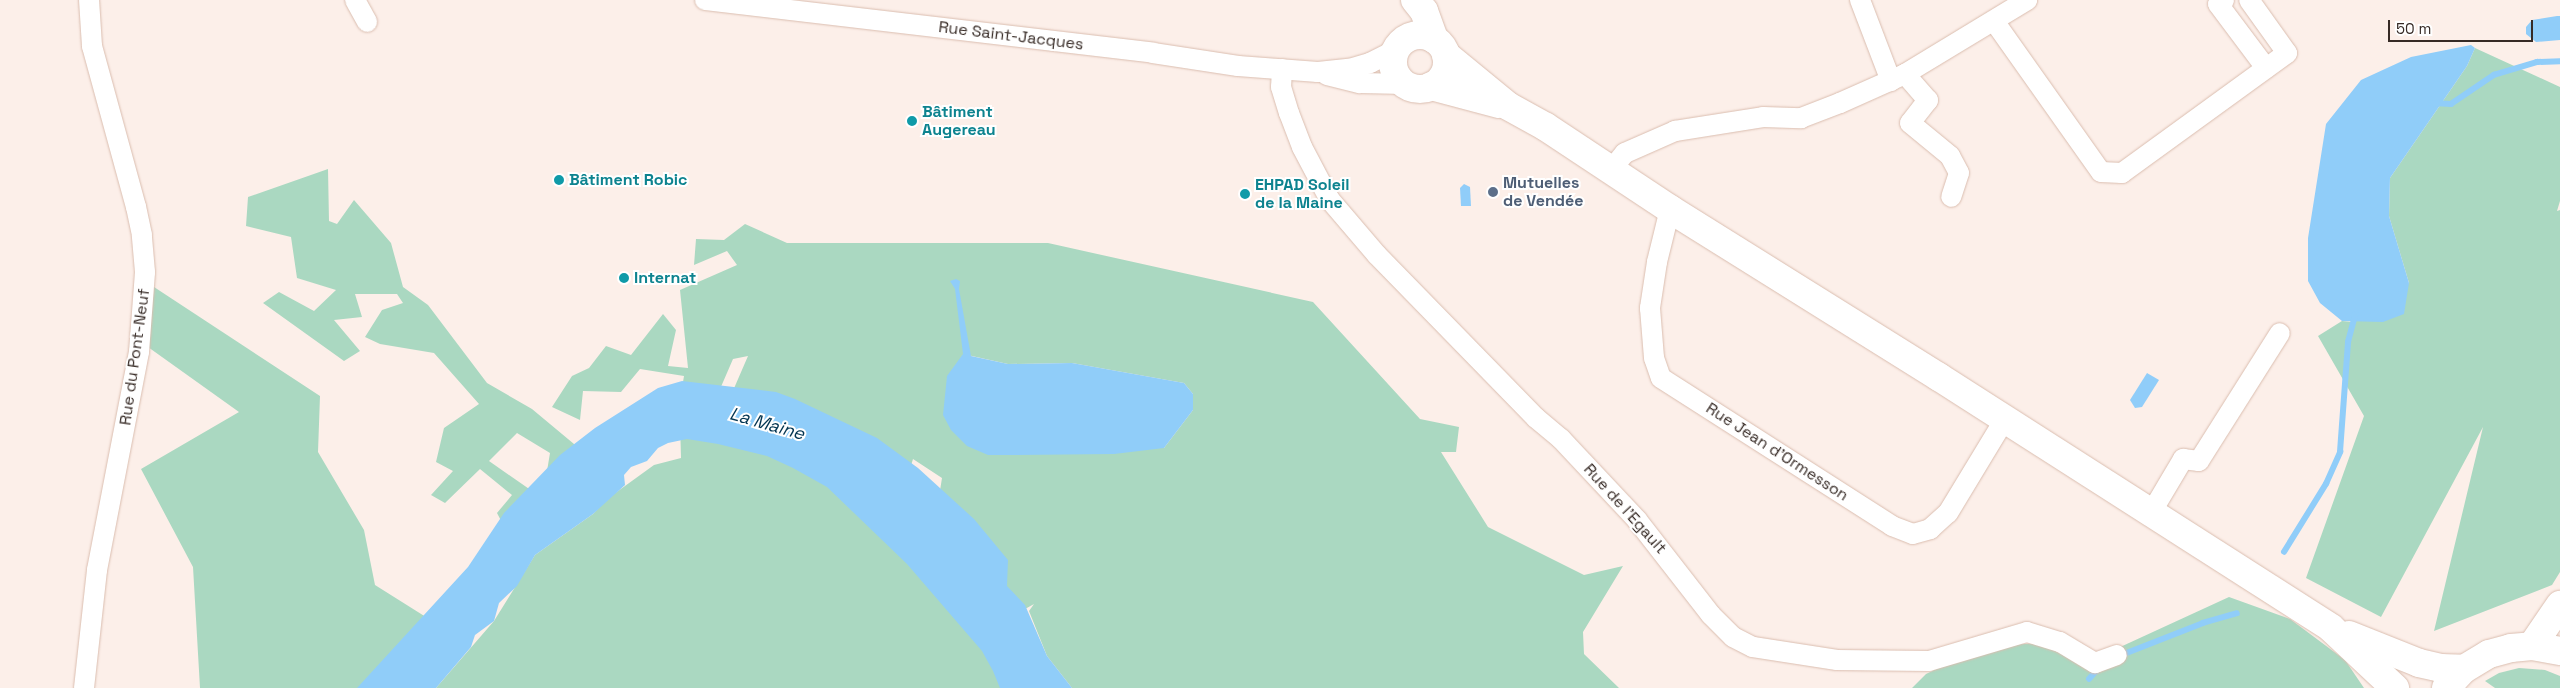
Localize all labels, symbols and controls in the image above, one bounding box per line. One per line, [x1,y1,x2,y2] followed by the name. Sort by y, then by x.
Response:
[2390,10,2535,42] scale bar
[937,18,1085,54] street label: Rue Saint-Jacques
[2396,19,2431,38] text: 50 m
[922,102,996,140] place label: Bâtiment Augereau
[906,115,918,127] marker: Bâtiment Augereau
[569,170,687,190] place label: Bâtiment Robic
[1503,173,1584,211] place label: Mutuelles de Vendée
[553,174,565,186] marker: Bâtiment Robic
[1255,175,1350,213] place label: EHPAD Soleil de la Maine
[1487,186,1499,198] marker: Mutuelles de Vendée
[1239,188,1251,200] marker: EHPAD Soleil de la Maine
[634,268,696,288] place label: Internat
[618,272,630,284] marker: Internat
[116,287,154,427] street label: Rue du Pont-Neuf
[1702,399,1852,505] street label: Rue Jean d'Ormesson
[727,403,807,445] water label: La Maine
[1580,460,1670,558] street label: Rue de l'Egault

